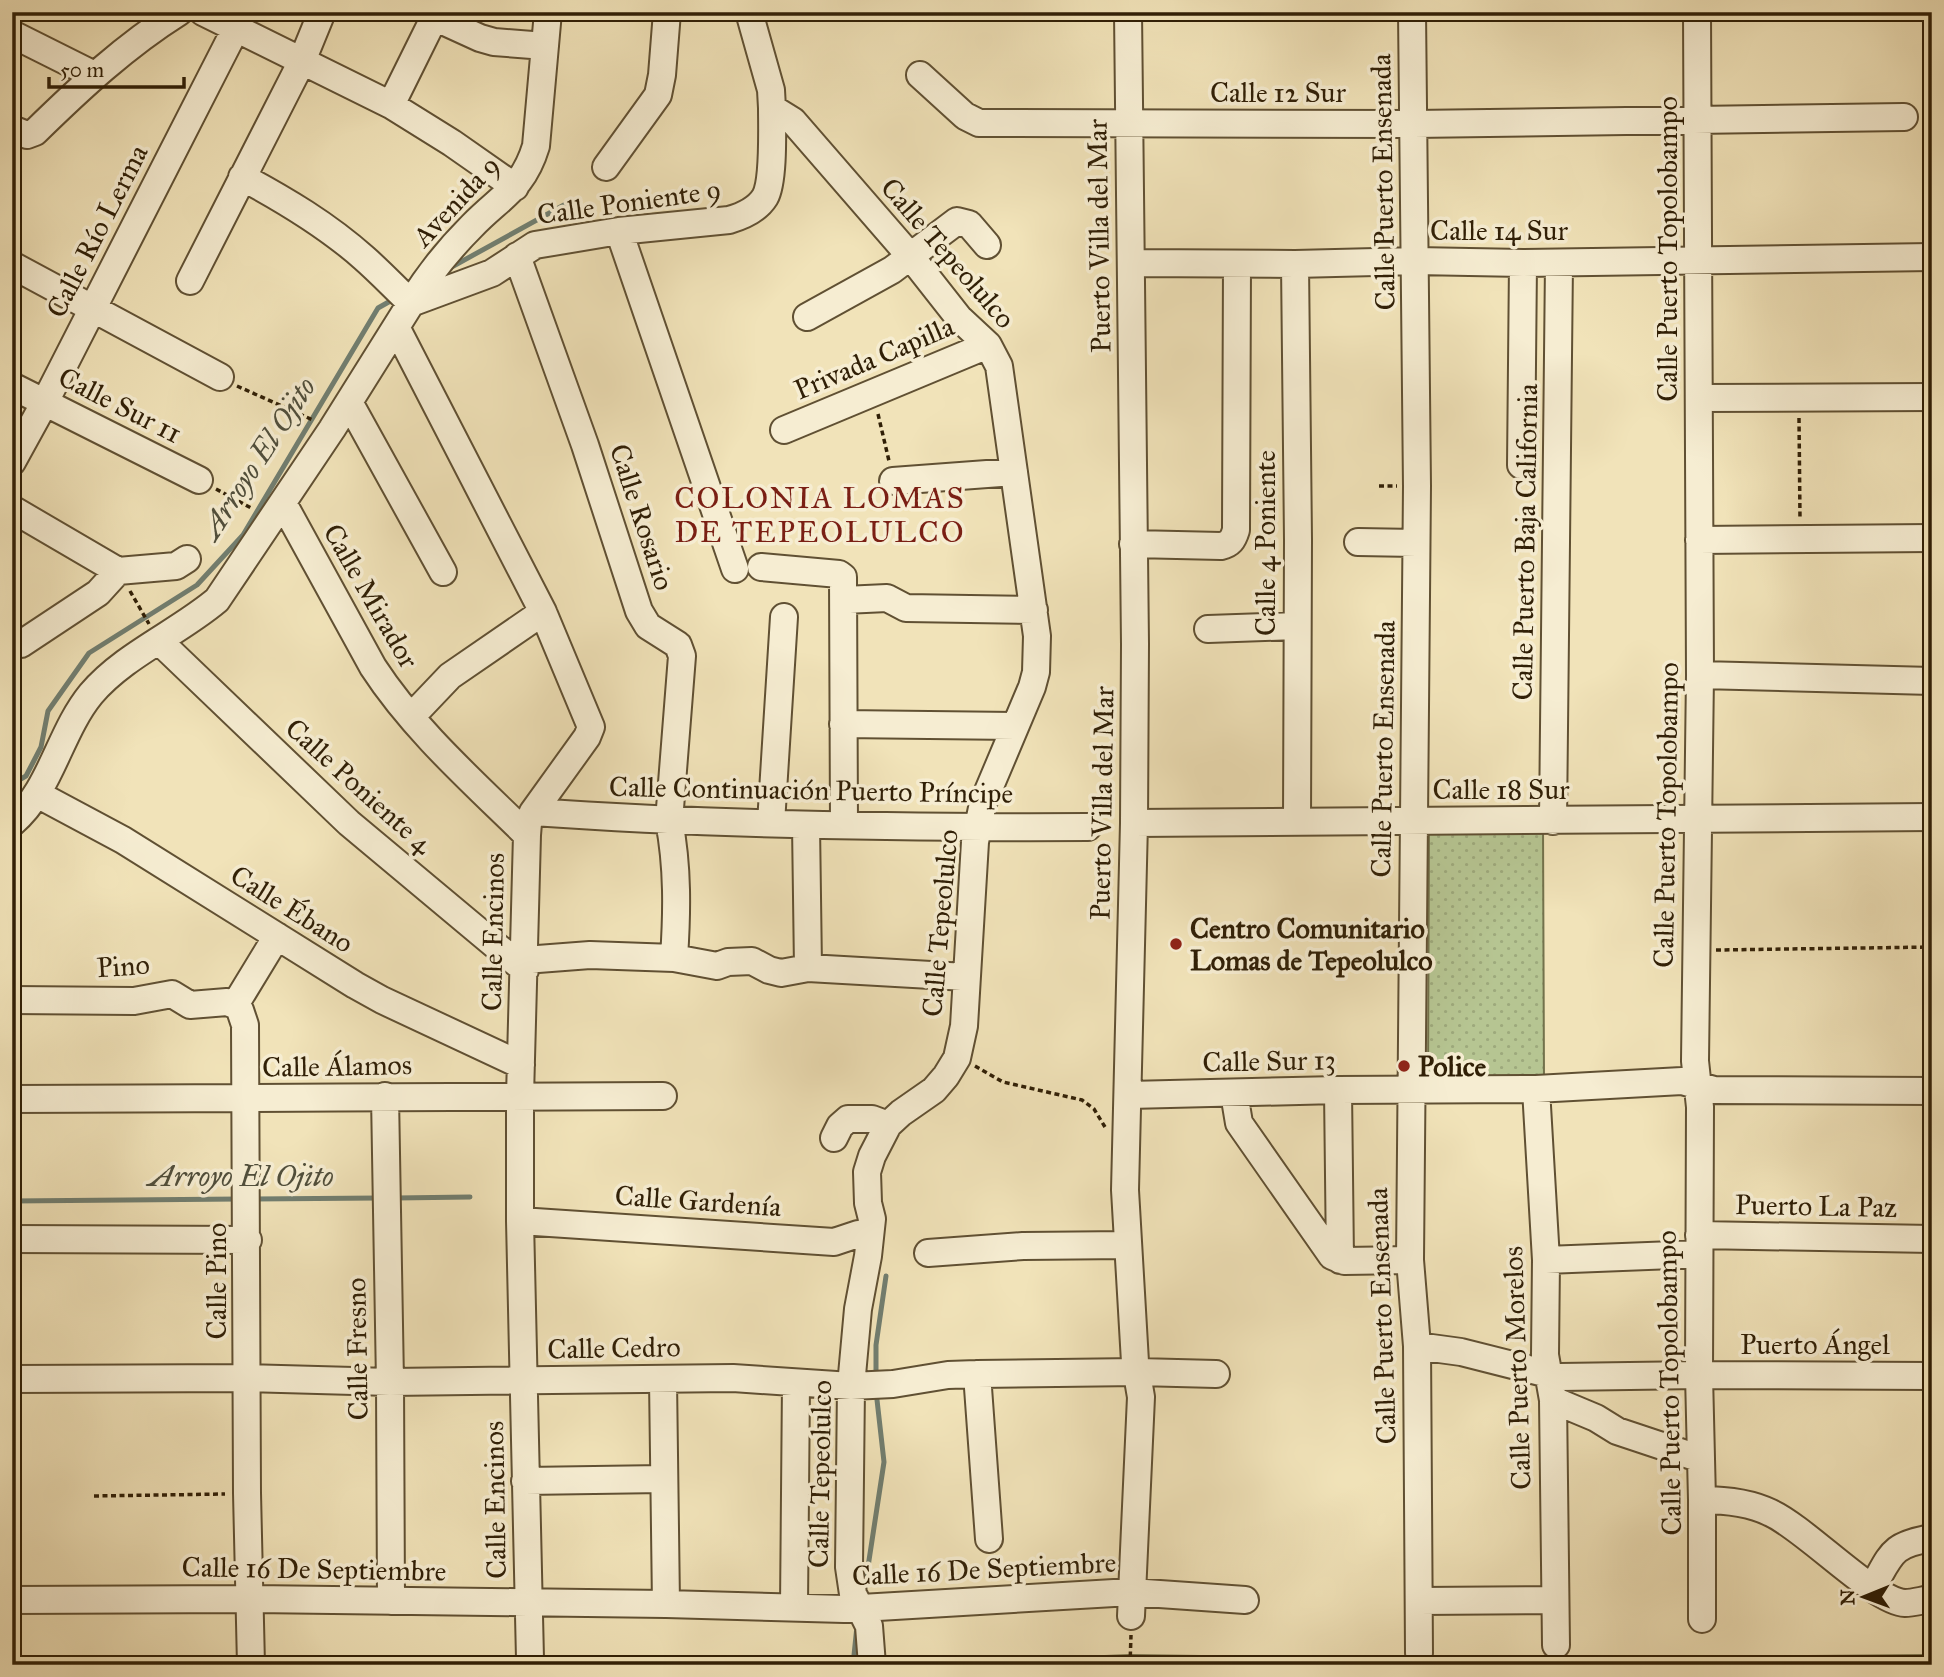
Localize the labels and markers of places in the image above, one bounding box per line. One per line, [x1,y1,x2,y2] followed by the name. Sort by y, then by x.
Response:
[1190,911,1433,978] place label: Centro Comunitario Lomas de Tepeolulco
[1168,936,1184,952] marker: Centro Comunitario Lomas de Tepeolulco
[1418,1049,1487,1084] place label: Police
[1396,1058,1412,1074] marker: Police

